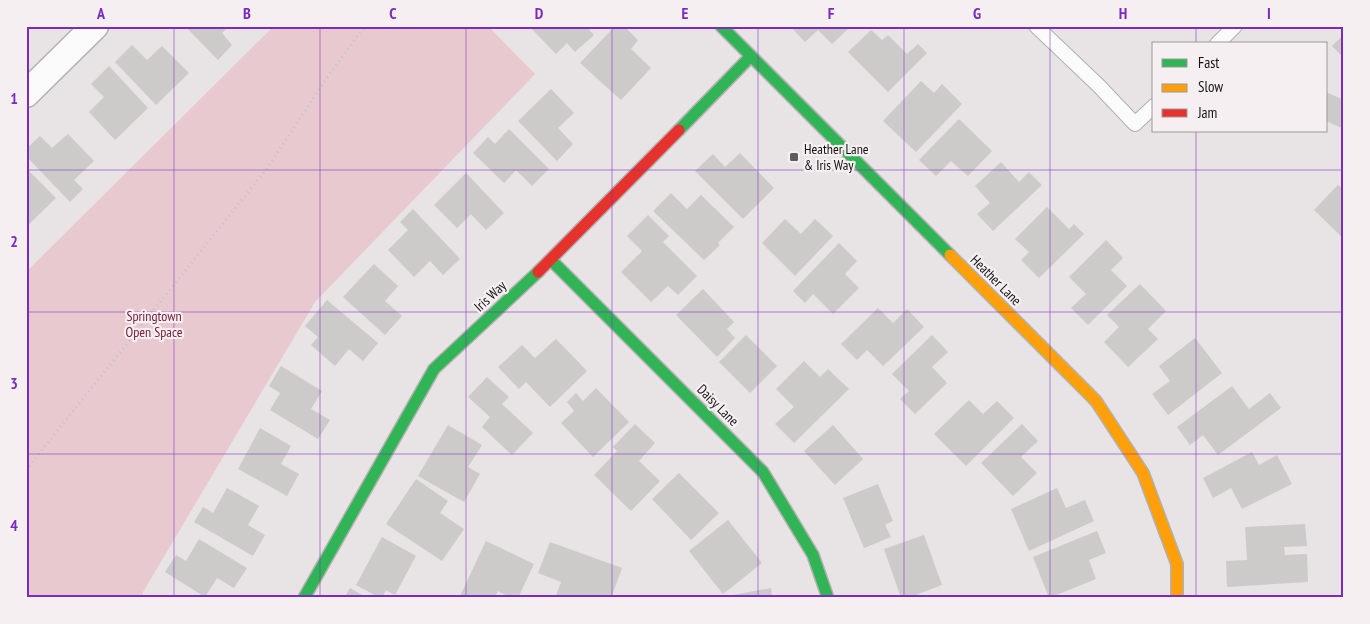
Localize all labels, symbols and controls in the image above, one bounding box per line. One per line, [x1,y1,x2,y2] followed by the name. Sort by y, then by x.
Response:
[96,3,106,23] text: A
[243,3,251,23] text: B
[389,3,397,23] text: C
[535,3,544,23] text: D
[682,3,689,23] text: E
[828,3,835,23] text: F
[973,3,981,23] text: G
[1119,3,1127,23] text: H
[1267,3,1271,23] text: I
[1152,42,1328,132] legend
[1198,53,1219,72] text: Fast
[1198,77,1223,96] text: Slow
[10,88,18,108] text: 1
[1197,103,1217,122] text: Jam
[804,140,869,174] place label: Heather Lane & Iris Way
[788,151,800,163] marker: Heather Lane & Iris Way
[10,231,18,251] text: 2
[967,251,1025,309] street label: Heather Lane
[470,276,510,315] street label: Iris Way
[126,307,183,341] park label: Springtown Open Space
[10,373,18,393] text: 3
[693,380,743,430] street label: Daisy Lane
[10,515,18,535] text: 4

